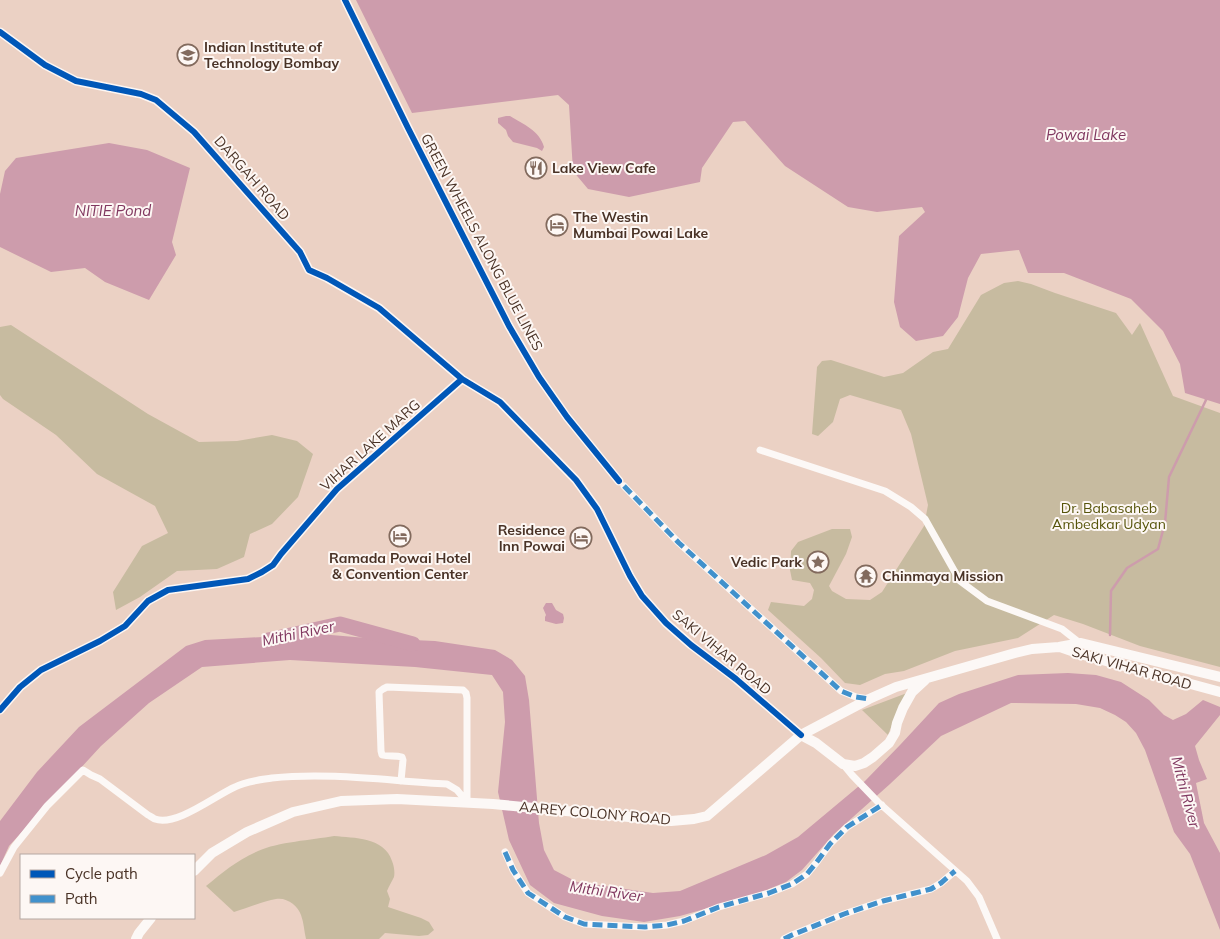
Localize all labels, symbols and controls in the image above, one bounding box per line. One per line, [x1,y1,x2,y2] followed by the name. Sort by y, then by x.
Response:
[204,38,339,72] place label: Indian Institute of Technology Bombay
[176,43,200,67] school or university icon: Indian Institute of Technology Bombay
[1046,125,1126,144] water label: Powai Lake
[417,130,547,354] street label: GREEN WHEELS ALONG BLUE LINES
[210,132,294,224] street label: DARGAH ROAD
[524,156,548,180] restaurant icon: Lake View Cafe
[552,159,656,177] place label: Lake View Cafe
[75,201,151,220] water label: NITIE Pond
[573,208,709,242] place label: The Westin Mumbai Powai Lake
[545,213,569,237] hotel icon: The Westin Mumbai Powai Lake
[316,395,424,495] street label: VIHAR LAKE MARG
[1052,499,1166,533] park label: Dr. Babasaheb Ambedkar Udyan
[498,521,565,555] place label: Residence Inn Powai
[388,524,412,548] hotel icon: Ramada Powai Hotel & Convention Center
[569,526,593,550] hotel icon: Residence Inn Powai
[329,549,471,583] place label: Ramada Powai Hotel & Convention Center
[806,550,830,574] place icon: Vedic Park
[730,553,802,571] place label: Vedic Park
[854,564,878,588] temple icon: Chinmaya Mission
[882,567,1004,585] place label: Chinmaya Mission
[669,605,775,699] street label: SAKI VIHAR ROAD
[260,616,336,650] water label: Mithi River
[1070,642,1194,694] street label: SAKI VIHAR ROAD
[1167,754,1205,830] water label: Mithi River
[518,797,672,829] street label: AAREY COLONY ROAD
[20,854,195,919] legend
[65,864,138,883] text: Cycle path
[568,876,644,906] water label: Mithi River
[65,889,97,908] text: Path

